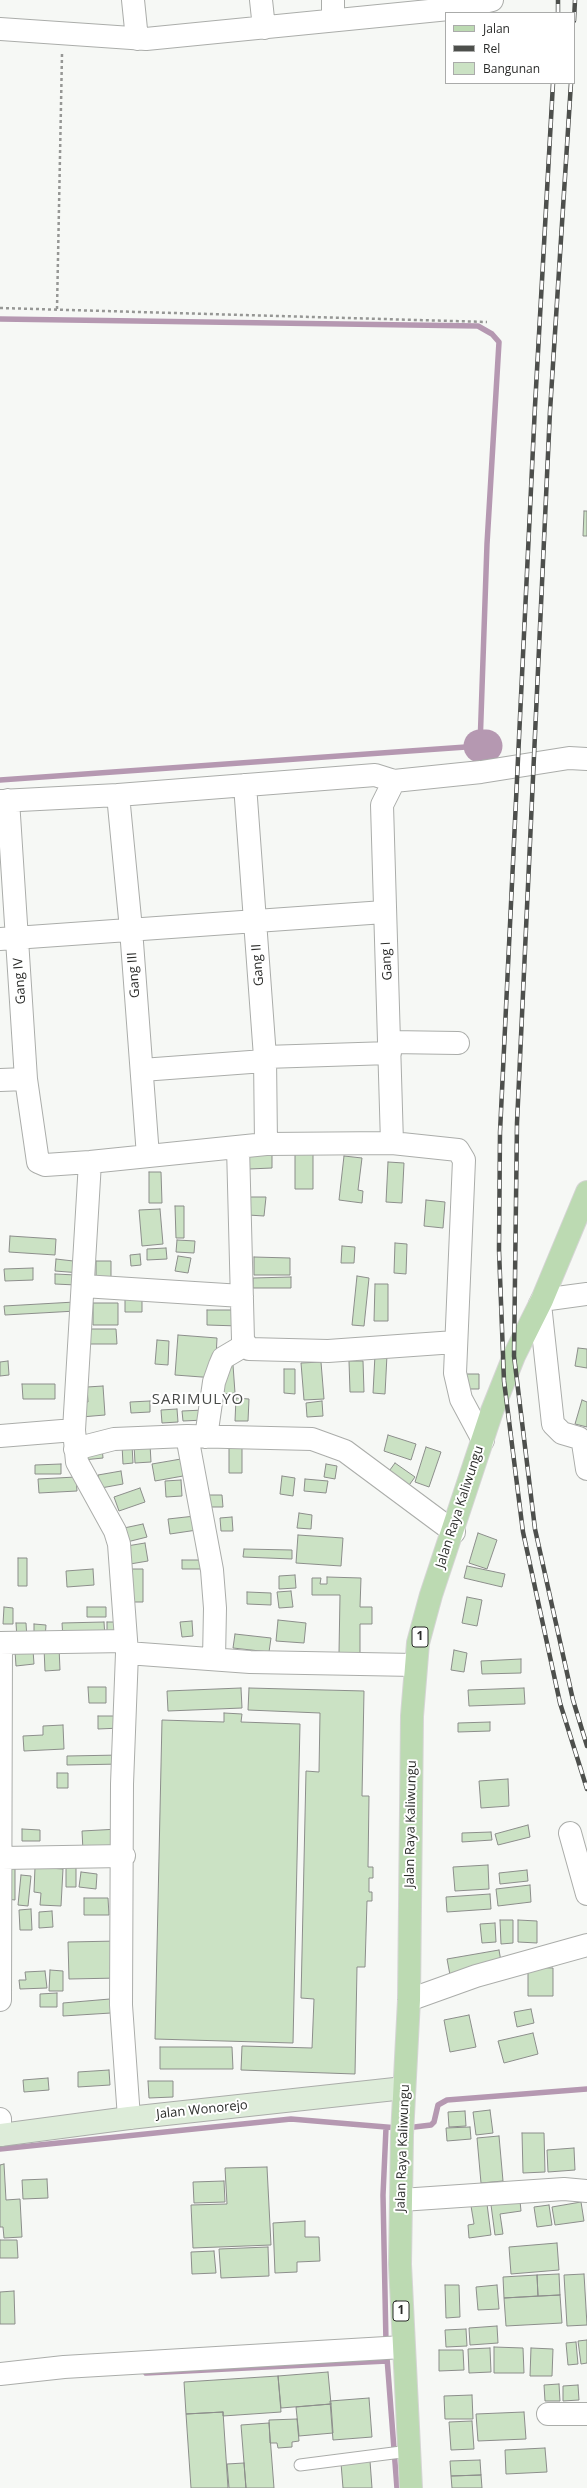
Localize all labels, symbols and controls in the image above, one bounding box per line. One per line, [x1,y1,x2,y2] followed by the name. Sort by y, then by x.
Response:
[445,12,575,84] legend
[483,20,510,37] text: Jalan
[483,40,500,57] text: Rel
[483,60,540,77] text: Bangunan
[378,941,396,981] street label: Gang I
[249,943,267,987] street label: Gang II
[125,952,143,998] street label: Gang III
[11,957,29,1005] street label: Gang IV
[152,1391,244,1409] district label: SARIMULYO
[433,1444,487,1570] street label: Jalan Raya Kaliwungu
[412,1627,428,1647] road number: 1
[402,1760,420,1888] street label: Jalan Raya Kaliwungu
[393,2084,413,2212] street label: Jalan Raya Kaliwungu
[155,2097,249,2123] street label: Jalan Wonorejo
[393,2301,409,2321] road number: 1

